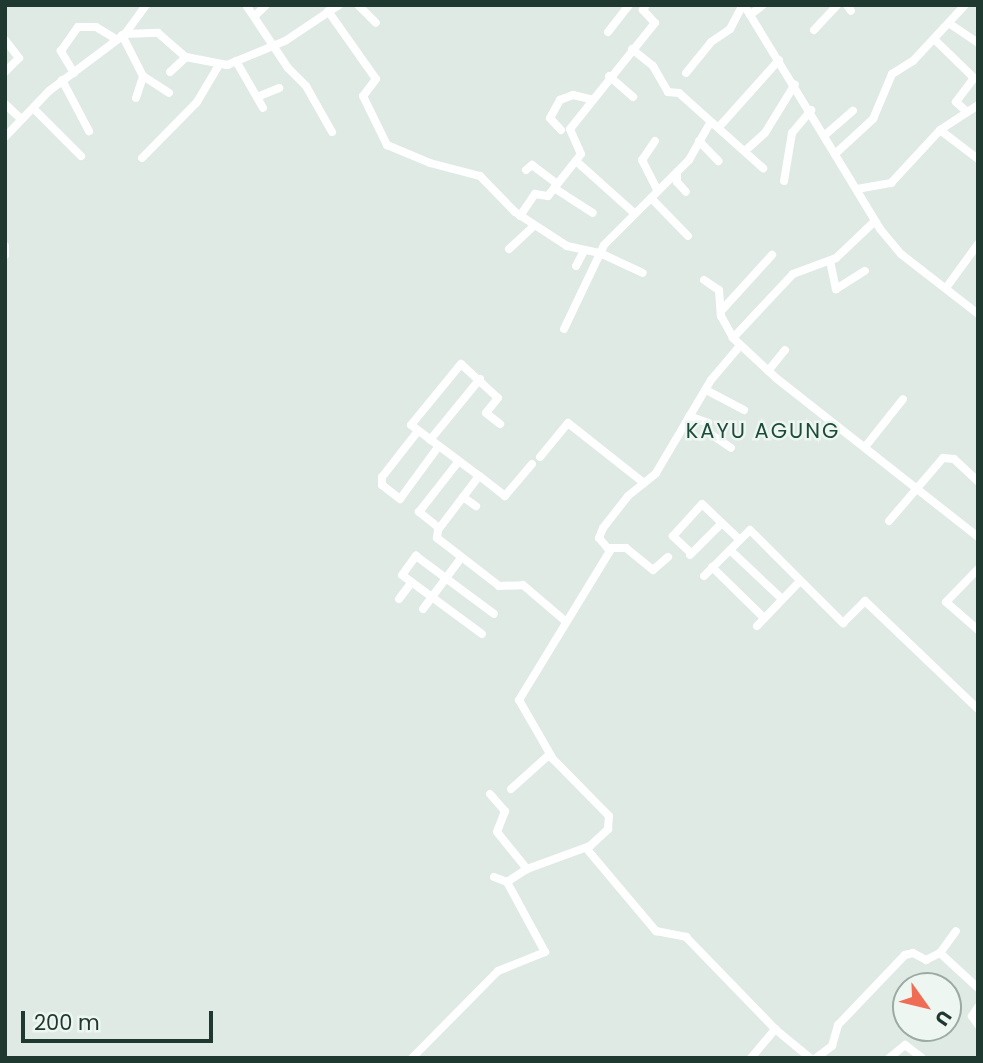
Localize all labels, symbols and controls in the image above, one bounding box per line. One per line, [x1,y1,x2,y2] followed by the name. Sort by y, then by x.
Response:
[687,418,839,444] district label: KAYU AGUNG
[892,972,962,1042] north arrow
[24,996,217,1040] scale bar
[928,1005,958,1031] text: U
[34,1008,100,1037] text: 200 m

